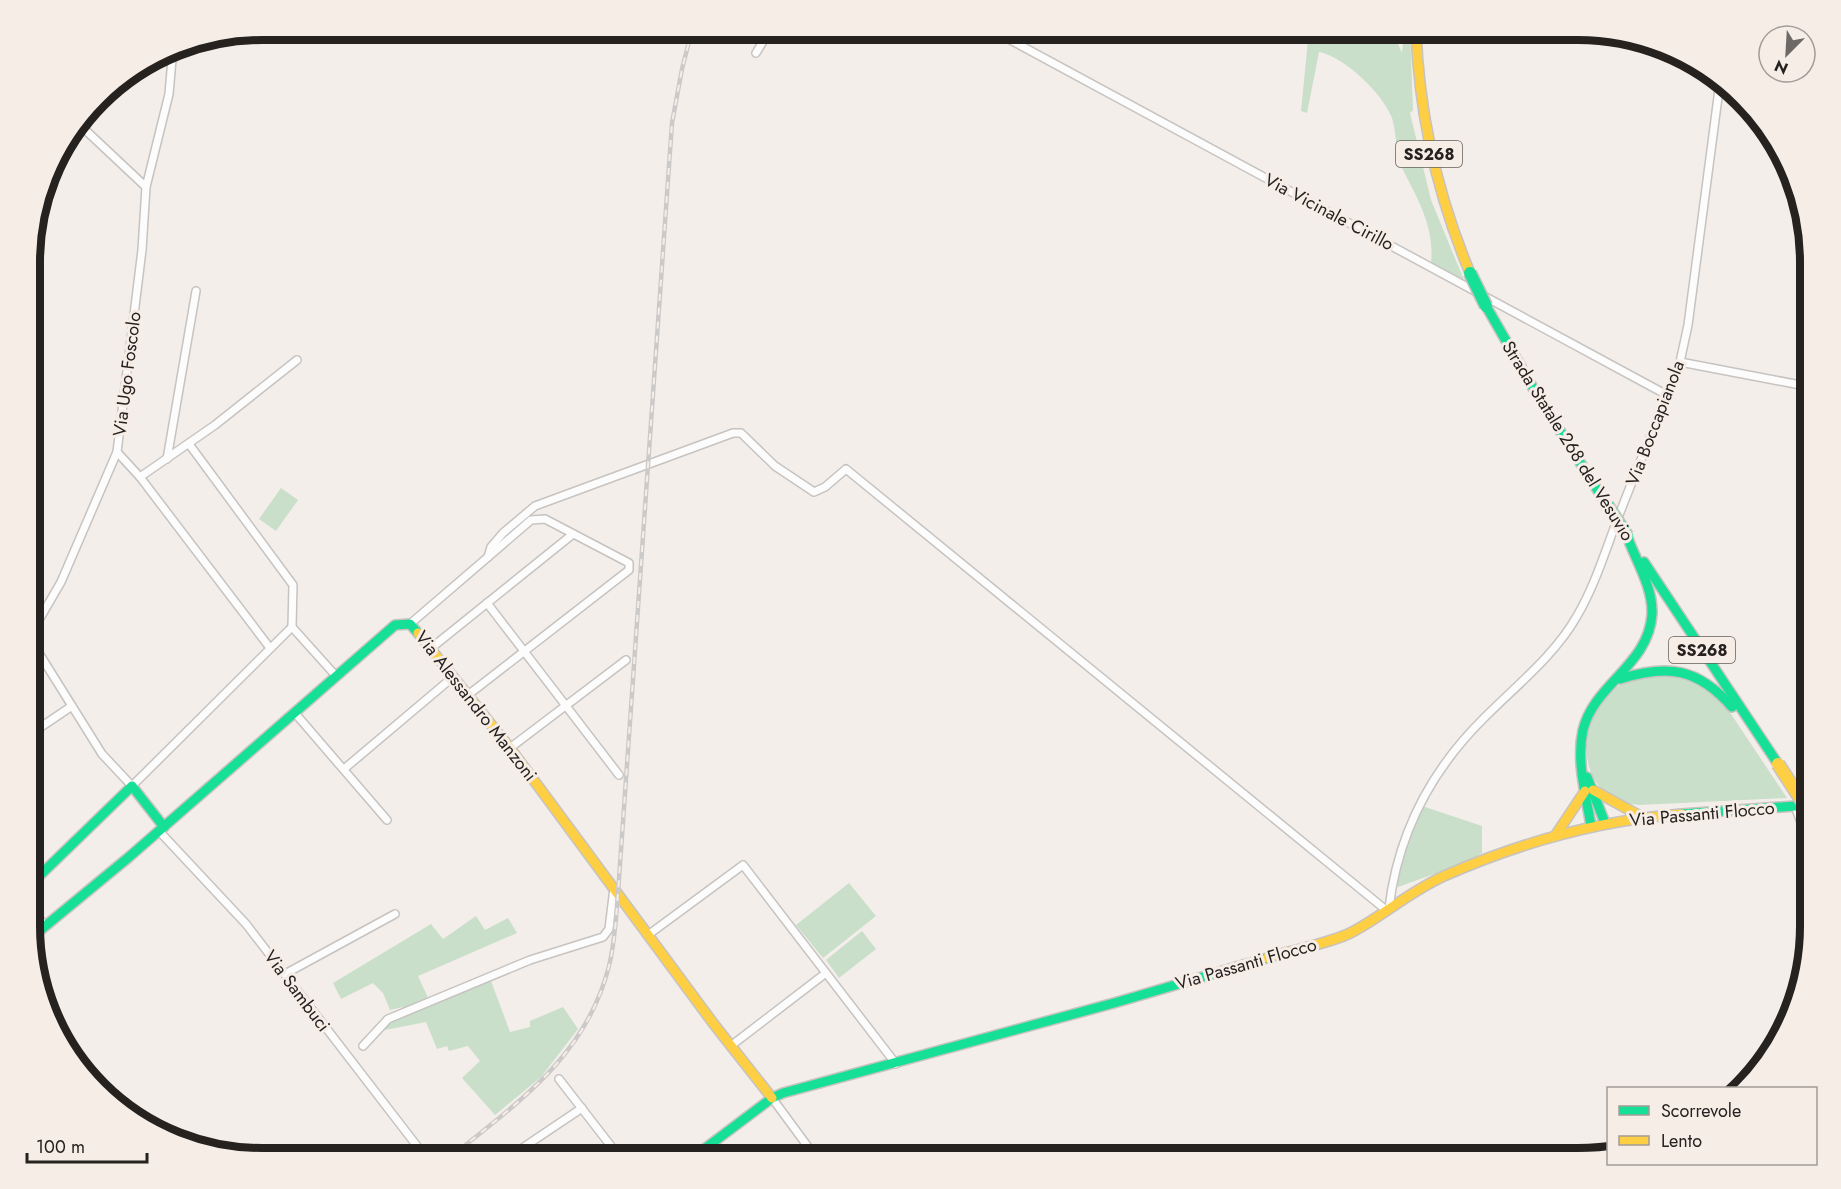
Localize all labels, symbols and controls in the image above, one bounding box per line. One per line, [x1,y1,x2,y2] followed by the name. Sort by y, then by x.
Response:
[1757,24,1817,84] north arrow
[1771,54,1792,80] text: N
[1396,141,1462,167] road number: SS268
[1260,167,1399,257] street label: Via Vicinale Cirillo
[106,310,148,438] street label: Via Ugo Foscolo
[1496,336,1641,546] street label: Strada Statale 268 del Vesuvio
[1619,357,1691,489] street label: Via Boccapianola
[409,625,543,787] street label: Via Alessandro Manzoni
[1669,637,1735,663] road number: SS268
[1628,795,1776,833] street label: Via Passanti Flocco
[1172,931,1320,997] street label: Via Passanti Flocco
[258,945,336,1037] street label: Via Sambuci
[1607,1087,1817,1165] legend
[1661,1098,1741,1124] text: Scorrevole
[27,1126,147,1164] scale bar
[1661,1128,1702,1154] text: Lento
[36,1134,85,1160] text: 100 m

